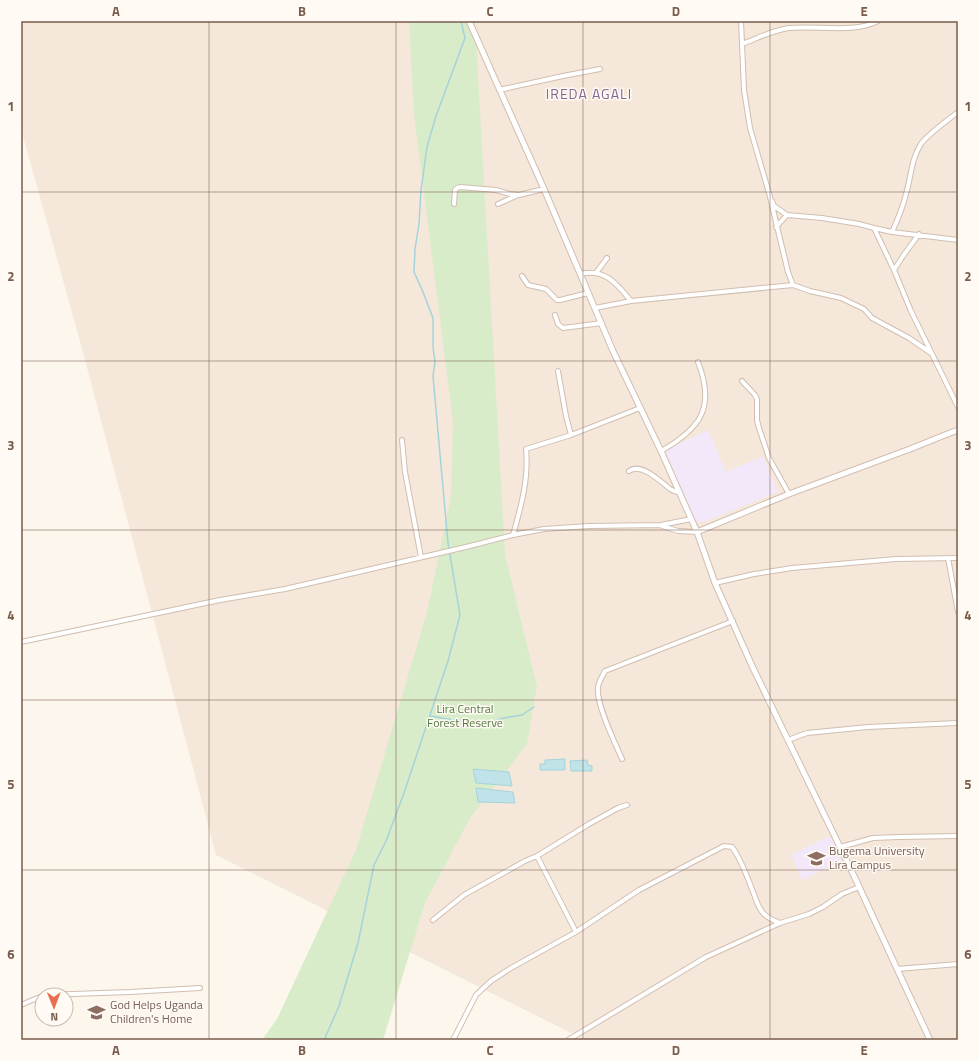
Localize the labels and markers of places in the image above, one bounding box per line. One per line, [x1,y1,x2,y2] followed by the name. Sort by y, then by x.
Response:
[829,841,925,874] place label: Bugema University Lira Campus
[806,848,826,868] school or university icon: Bugema University Lira Campus
[110,995,203,1028] place label: God Helps Uganda Children's Home
[87,1002,107,1022] school or university icon: God Helps Uganda Children's Home

